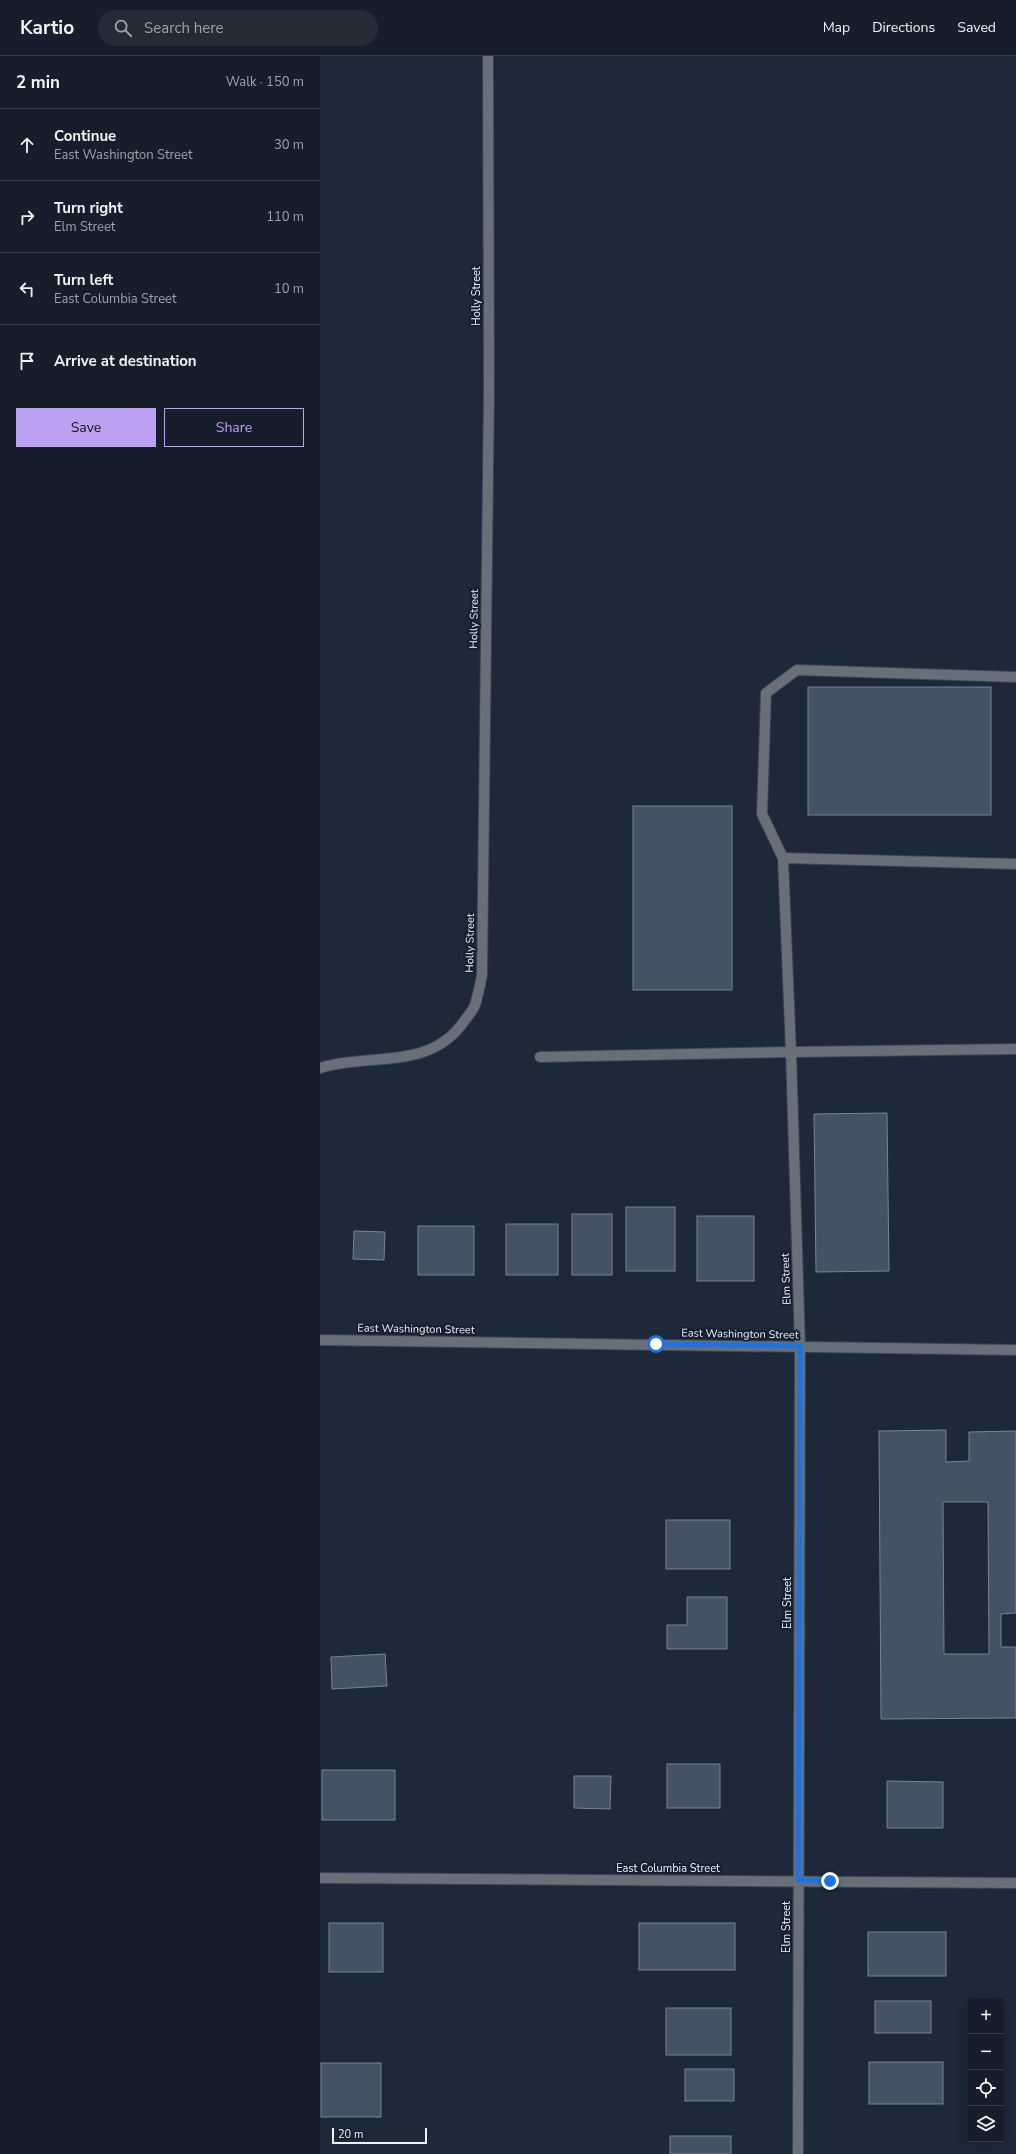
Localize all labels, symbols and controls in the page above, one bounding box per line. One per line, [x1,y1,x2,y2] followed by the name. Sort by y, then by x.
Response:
[98,10,378,46] search box
[20,15,74,41] text: Kartio
[112,17,134,39] icon: search
[144,18,224,38] text: Search here
[823,18,850,37] text: Map
[872,18,935,37] text: Directions
[957,18,996,37] text: Saved
[16,71,60,94] text: 2 min
[226,73,304,91] text: Walk · 150 m
[54,126,116,146] text: Continue
[16,134,38,156] icon: ahead
[274,136,304,154] text: 30 m
[54,146,192,164] text: East Washington Street
[54,198,123,218] text: Turn right
[16,206,38,228] icon: right
[266,208,304,226] text: 110 m
[54,218,115,236] text: Elm Street
[469,266,484,326] street label: Holly Street
[54,270,113,290] text: Turn left
[16,278,38,300] icon: left
[274,280,304,298] text: 10 m
[54,290,177,308] text: East Columbia Street
[16,350,38,372] icon: arrive
[54,351,197,371] text: Arrive at destination
[16,408,156,447] button: Save
[164,408,304,447] button: Share
[466,589,482,649] street label: Holly Street
[462,913,478,973] street label: Holly Street
[778,1253,794,1305] street label: Elm Street
[357,1320,475,1338] street label: East Washington Street
[681,1325,799,1343] street label: East Washington Street
[647,1335,665,1353] route start
[780,1577,795,1629] street label: Elm Street
[616,1861,720,1876] street label: East Columbia Street
[821,1872,839,1890] route end
[779,1901,794,1953] street label: Elm Street
[968,1998,1004,2142] map controls
[968,1998,1004,2034] button: +
[968,2034,1004,2070] button: −
[968,2070,1004,2106] button: locate
[968,2106,1004,2142] button: layers
[332,2126,427,2145] scale bar
[338,2127,363,2142] text: 20 m

